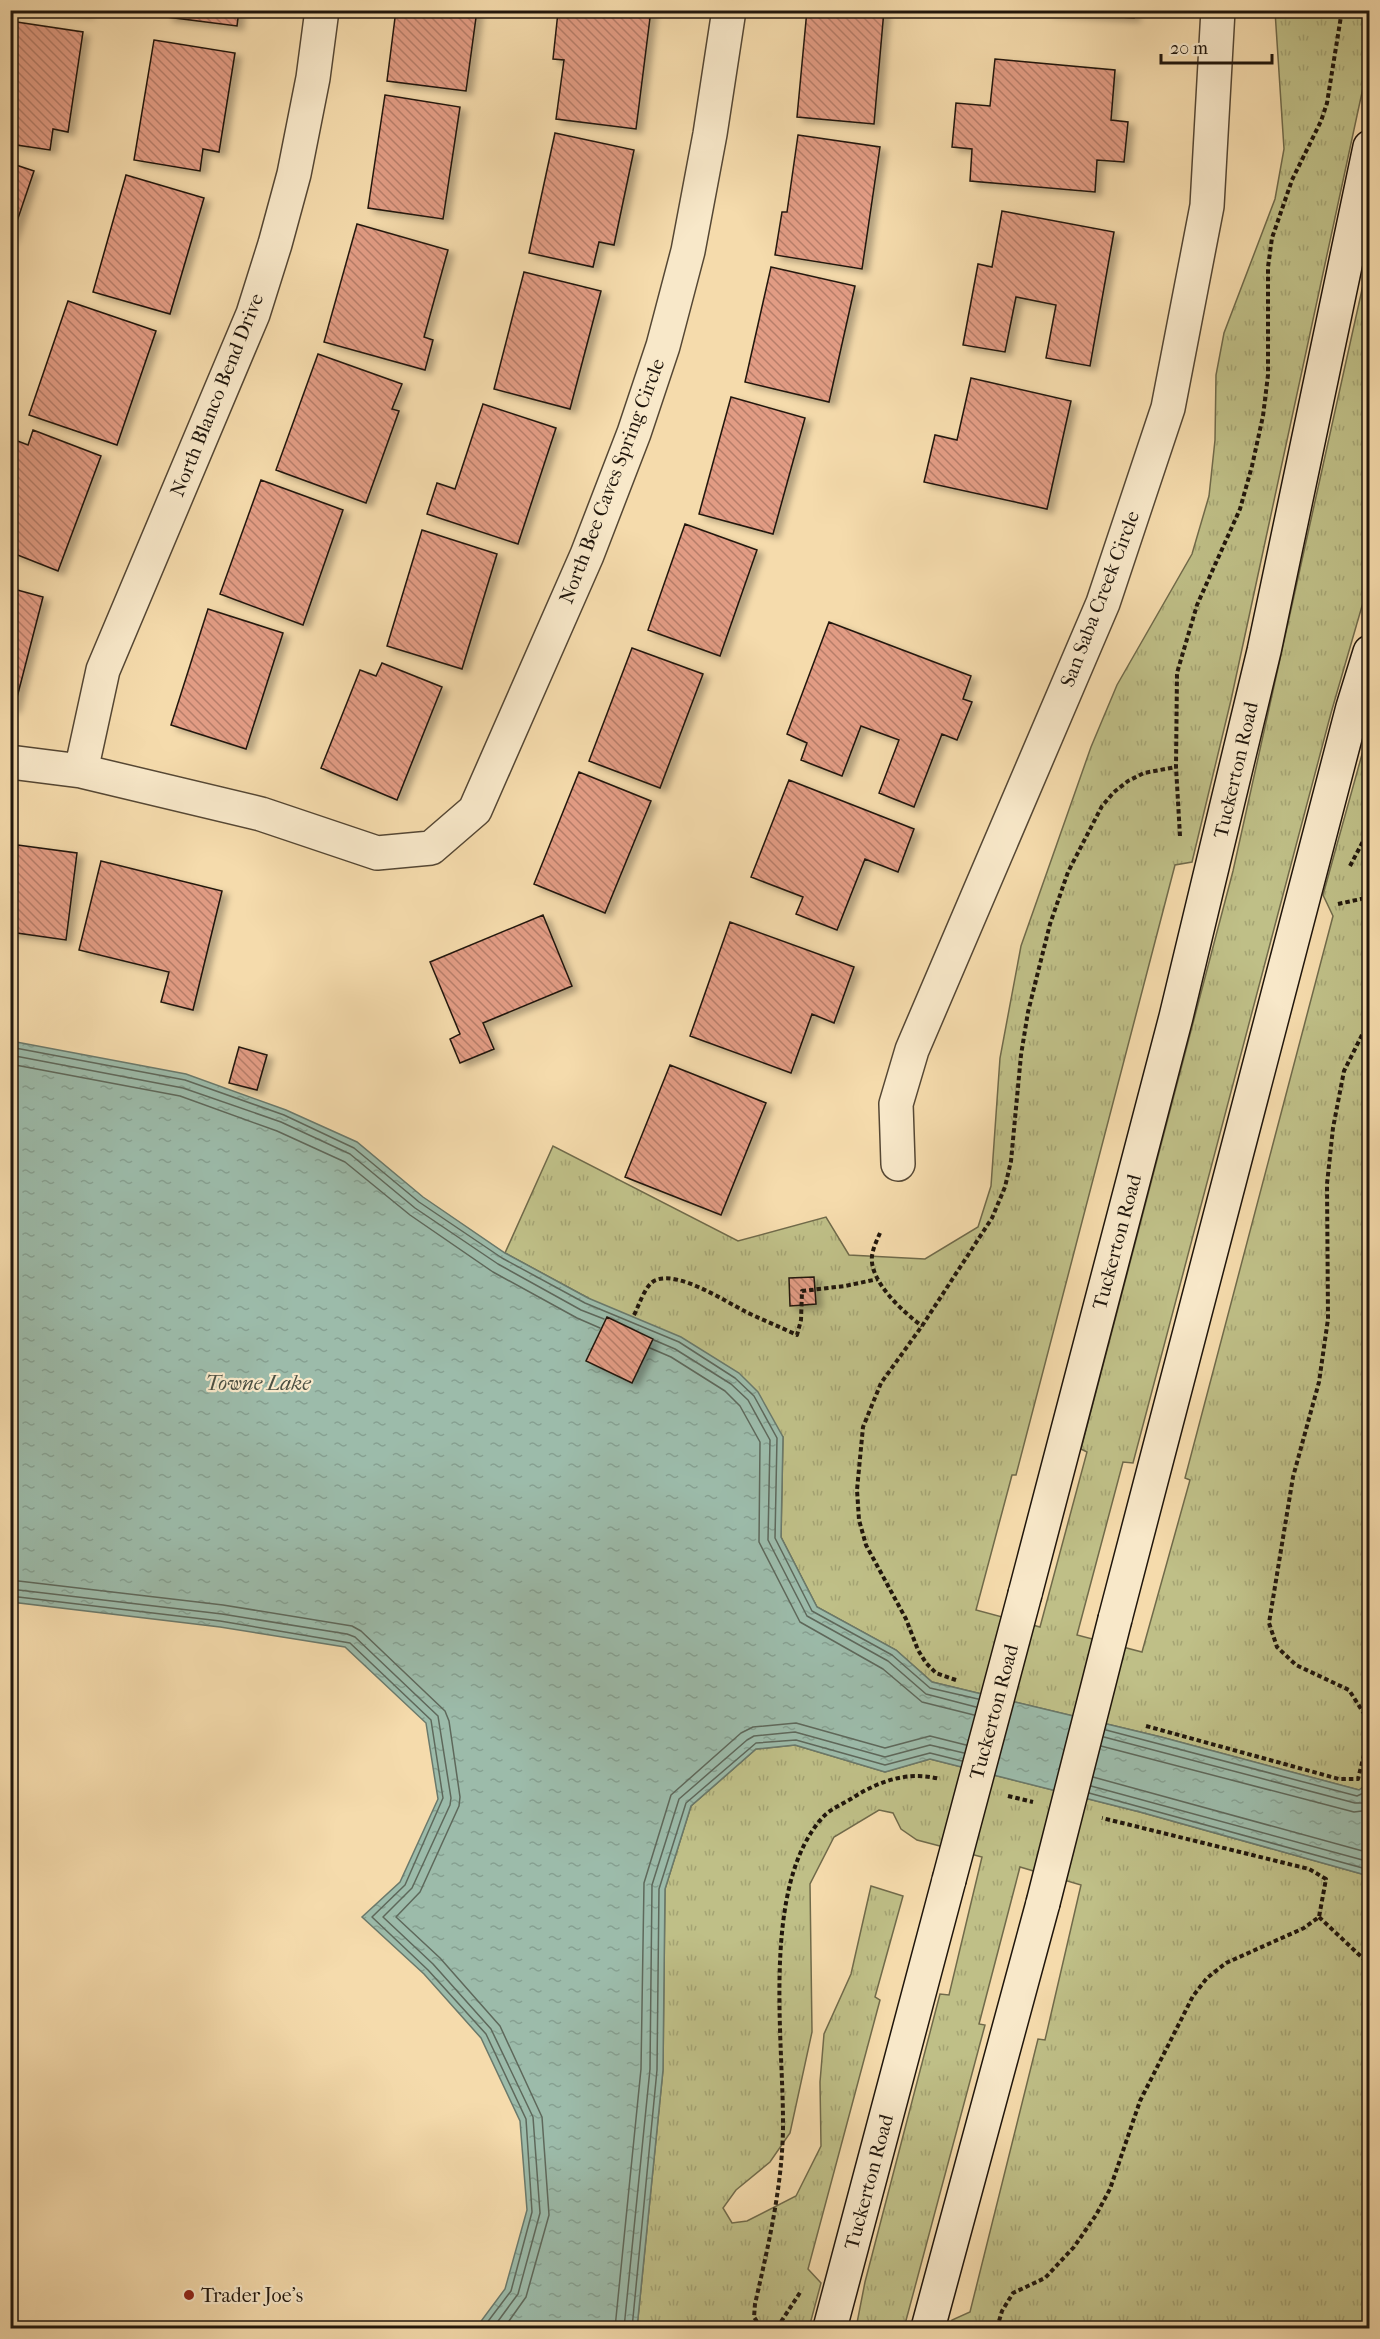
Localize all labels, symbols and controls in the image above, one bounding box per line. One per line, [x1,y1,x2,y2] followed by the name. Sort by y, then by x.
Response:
[1161,27,1272,65] scale bar
[1170,38,1208,59] text: 20 m
[166,290,268,500] street label: North Blanco Bend Drive
[555,355,669,607] street label: North Bee Caves Spring Circle
[1056,508,1144,690] street label: San Saba Creek Circle
[1209,699,1263,840] street label: Tuckerton Road
[1088,1171,1146,1312] street label: Tuckerton Road
[205,1371,311,1395] water label: Towne Lake
[965,1641,1023,1782] street label: Tuckerton Road
[840,2111,898,2252] street label: Tuckerton Road
[201,2284,303,2307] place label: Trader Joe's
[182,2288,196,2302] marker: Trader Joe's

